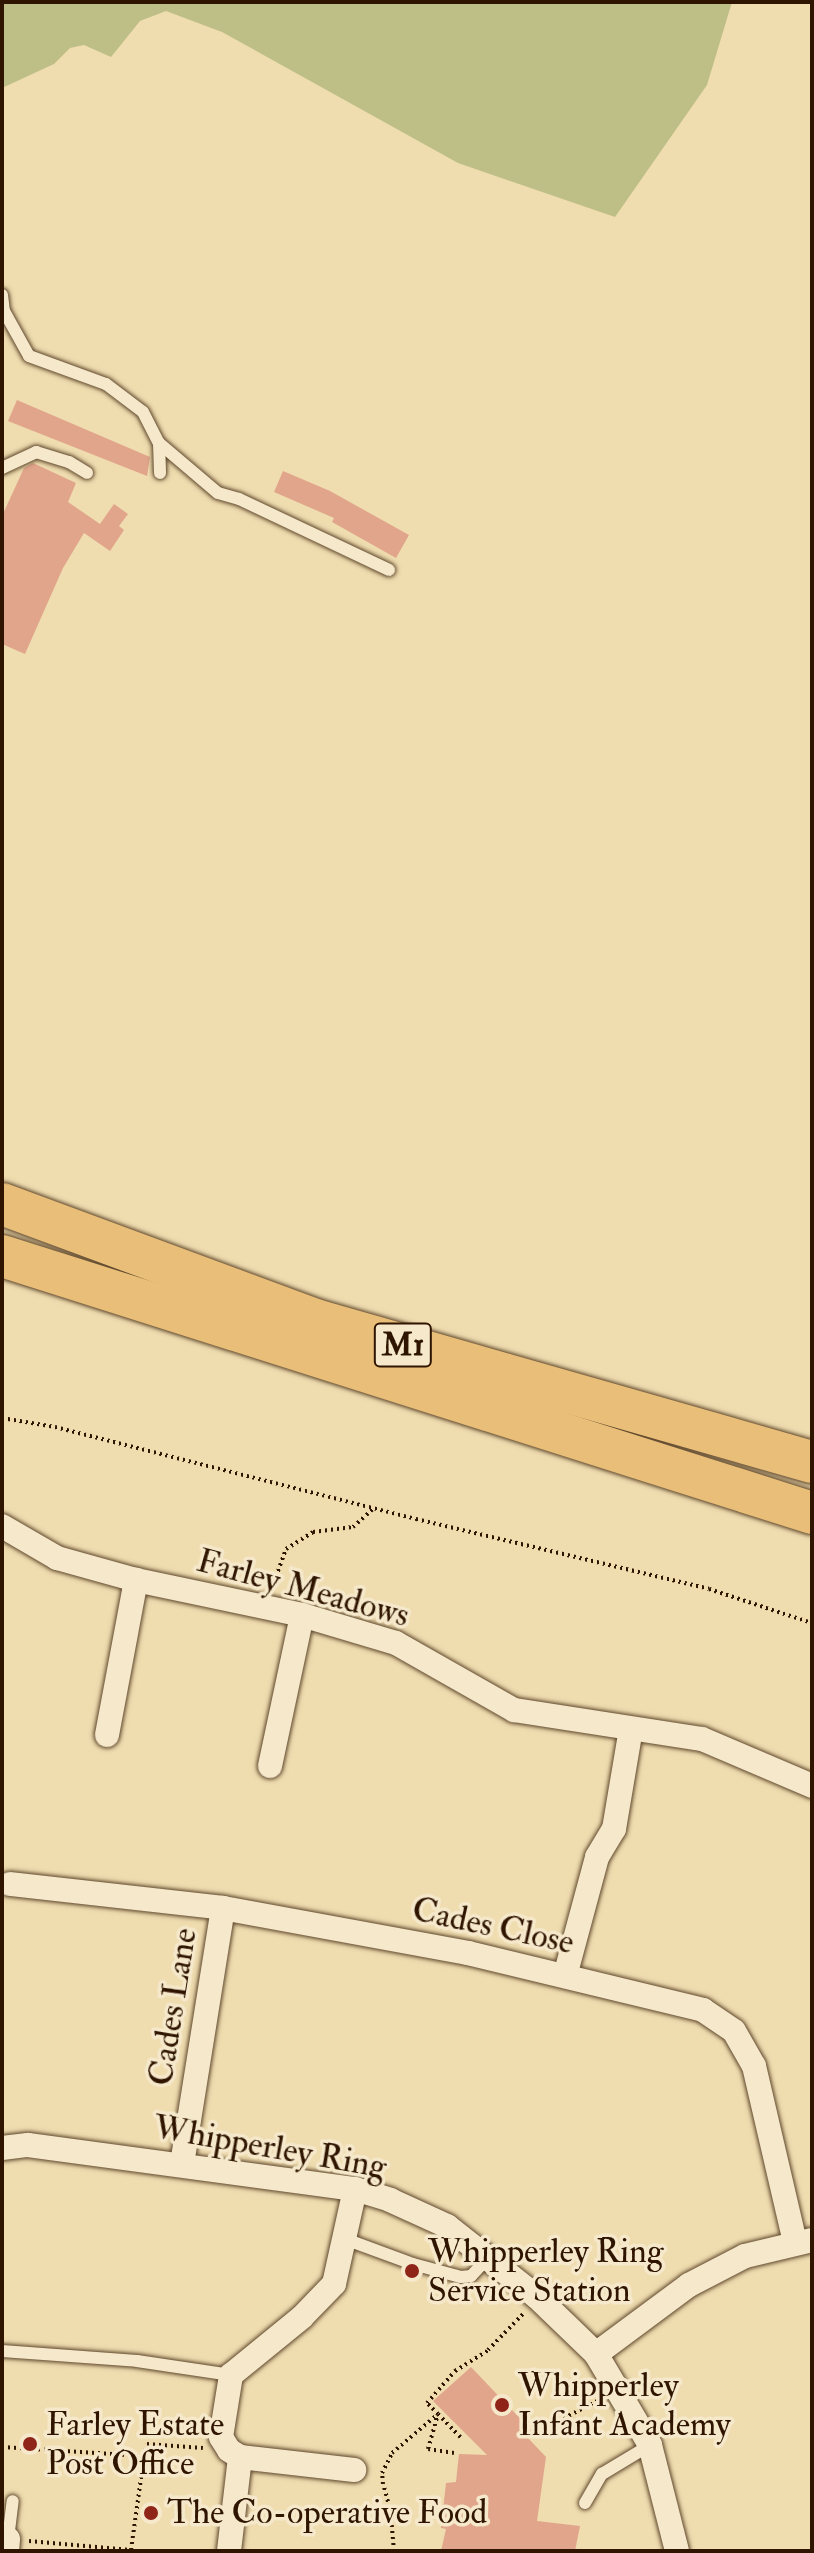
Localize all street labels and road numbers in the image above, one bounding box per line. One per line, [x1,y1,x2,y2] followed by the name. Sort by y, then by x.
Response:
[373,1317,433,1373] road number: M1
[193,1540,413,1636] street label: Farley Meadows
[408,1889,578,1963] street label: Cades Close
[140,1925,206,2089] street label: Cades Lane
[151,2106,389,2188] street label: Whipperley Ring

